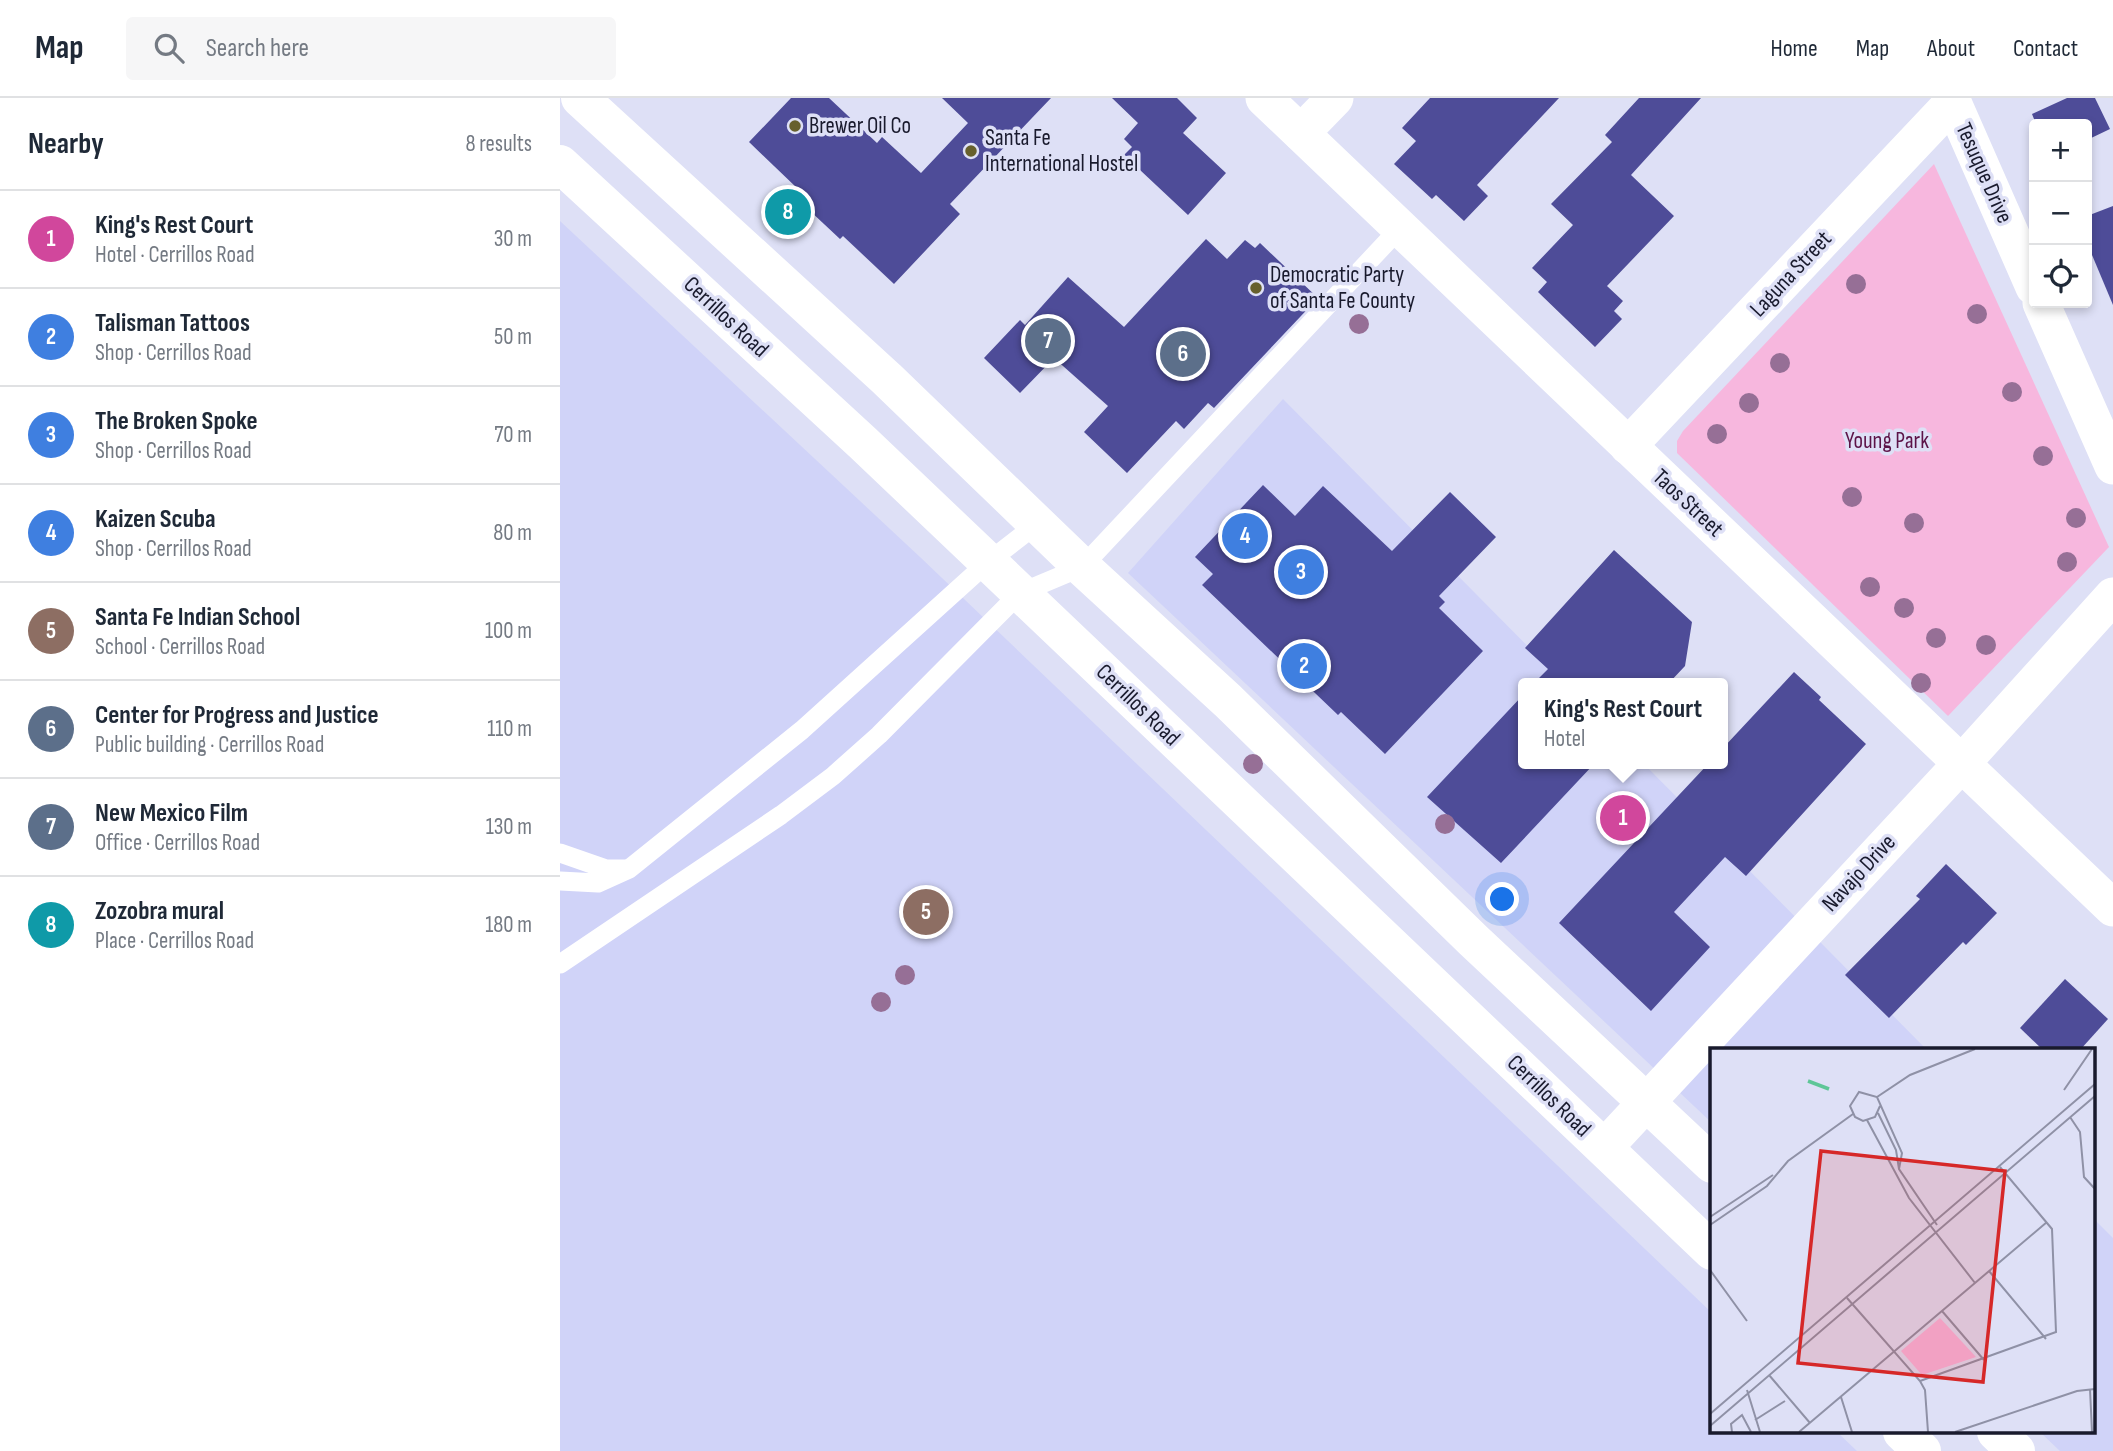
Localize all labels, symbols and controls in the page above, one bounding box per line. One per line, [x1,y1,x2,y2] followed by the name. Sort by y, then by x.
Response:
[126,17,616,80] search box
[35,28,84,68] text: Map
[150,29,188,67] icon: search
[206,33,309,64] text: Search here
[1770,34,1818,63] text: Home
[1856,34,1889,63] text: Map
[1927,34,1975,63] text: About
[2013,34,2078,63] text: Contact
[809,112,911,140] place label: Brewer Oil Co
[787,118,803,134] marker: Brewer Oil Co
[1949,118,2019,228] street label: Tesuque Drive
[2029,119,2092,308] map controls
[2029,119,2092,182] button: +
[985,124,1138,178] place label: Santa Fe International Hostel
[28,126,104,162] text: Nearby
[466,130,532,158] text: 8 results
[963,143,979,159] marker: Santa Fe International Hostel
[2029,182,2092,245] button: −
[765,186,811,238] pin: 8
[95,210,253,241] text: King's Rest Court
[46,225,56,253] text: 1
[494,225,532,253] text: 30 m
[1744,225,1838,323] street label: Laguna Street
[95,241,254,269] text: Hotel · Cerrillos Road
[2029,245,2092,308] button: locate
[1270,261,1415,315] place label: Democratic Party of Santa Fe County
[678,271,774,363] street label: Cerrillos Road
[1248,280,1264,296] marker: Democratic Party of Santa Fe County
[95,308,250,339] text: Talisman Tattoos
[1025,315,1071,367] pin: 7
[46,323,56,351] text: 2
[494,323,532,351] text: 50 m
[1160,328,1206,380] pin: 6
[95,339,252,367] text: Shop · Cerrillos Road
[95,406,258,437] text: The Broken Spoke
[46,421,56,449] text: 3
[494,421,532,449] text: 70 m
[1845,427,1929,455] park label: Young Park
[95,437,252,465] text: Shop · Cerrillos Road
[1647,463,1729,543] street label: Taos Street
[95,504,216,535] text: Kaizen Scuba
[1222,510,1268,562] pin: 4
[46,519,56,547] text: 4
[493,519,532,547] text: 80 m
[95,535,252,563] text: Shop · Cerrillos Road
[1278,546,1324,598] pin: 3
[95,602,300,633] text: Santa Fe Indian School
[46,617,56,645] text: 5
[485,617,532,645] text: 100 m
[95,633,265,661] text: School · Cerrillos Road
[1281,640,1327,692] pin: 2
[1090,658,1186,752] street label: Cerrillos Road
[1518,678,1728,769] popup
[1544,694,1702,725] text: King's Rest Court
[95,700,379,731] text: Center for Progress and Justice
[46,715,56,743] text: 6
[487,715,532,743] text: 110 m
[1544,725,1585,753] text: Hotel
[95,731,324,759] text: Public building · Cerrillos Road
[1600,792,1646,844] pin: 1
[95,798,248,829] text: New Mexico Film
[46,813,56,841] text: 7
[486,813,532,841] text: 130 m
[95,829,260,857] text: Office · Cerrillos Road
[1816,829,1902,917] street label: Navajo Drive
[1485,882,1519,916] your location
[903,886,949,938] pin: 5
[95,896,224,927] text: Zozobra mural
[46,911,56,939] text: 8
[485,911,532,939] text: 180 m
[95,927,254,955] text: Place · Cerrillos Road
[1710,1048,2095,1434] inset map
[1501,1049,1597,1143] street label: Cerrillos Road

